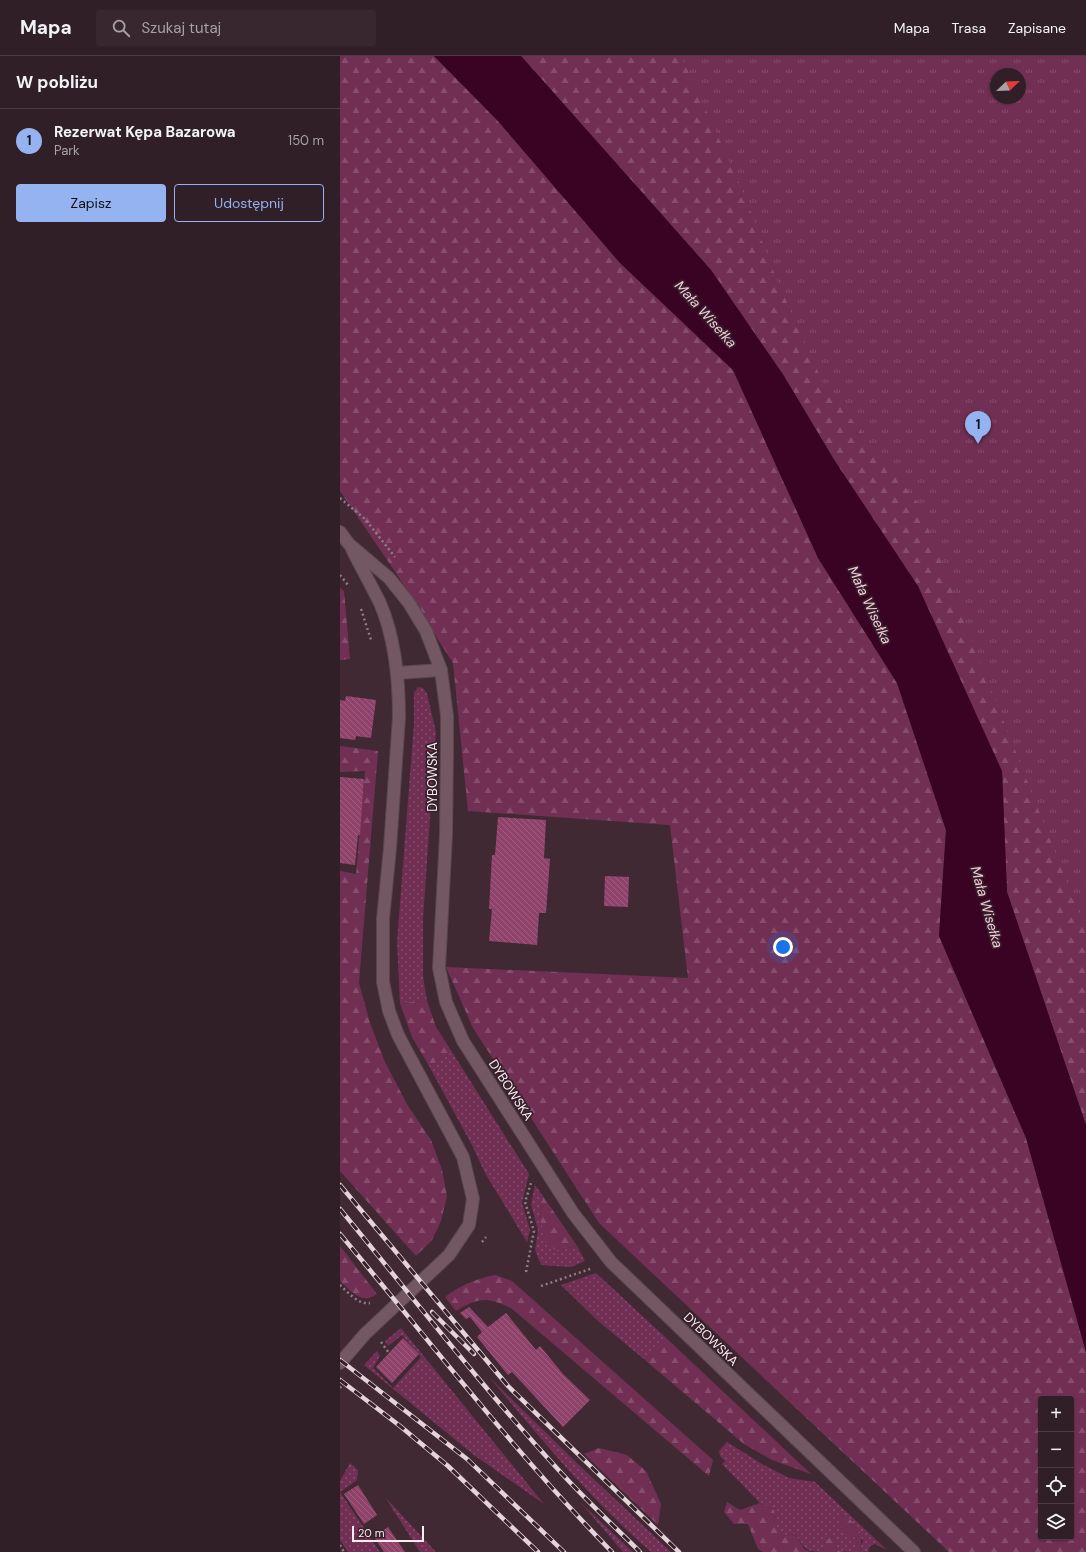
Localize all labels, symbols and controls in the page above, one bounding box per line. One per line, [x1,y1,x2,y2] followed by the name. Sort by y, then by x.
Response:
[96,10,376,46] search box
[20,15,72,40] text: Mapa
[110,17,132,39] icon: search
[142,18,221,38] text: Szukaj tutaj
[894,19,930,37] text: Mapa
[952,19,986,37] text: Trasa
[1008,19,1066,37] text: Zapisane
[990,68,1026,104] north arrow
[16,71,98,93] text: W pobliżu
[54,122,236,142] text: Rezerwat Kępa Bazarowa
[27,132,31,149] text: 1
[288,132,324,149] text: 150 m
[54,142,80,159] text: Park
[16,184,166,222] button: Zapisz
[174,184,324,222] button: Udostępnij
[671,277,741,352] water label: Mała Wisełka
[965,411,991,444] pin: 1
[844,563,896,647] water label: Mała Wisełka
[424,742,441,812] street label: DYBOWSKA
[967,864,1007,950] water label: Mała Wisełka
[773,937,793,957] your location
[485,1056,537,1124] street label: DYBOWSKA
[680,1309,742,1370] street label: DYBOWSKA
[1038,1396,1074,1540] map controls
[1038,1396,1074,1432] button: +
[1038,1432,1074,1468] button: −
[1038,1468,1074,1504] button: locate
[1038,1504,1074,1540] button: layers
[352,1524,424,1543] scale bar
[358,1526,384,1540] text: 20 m

